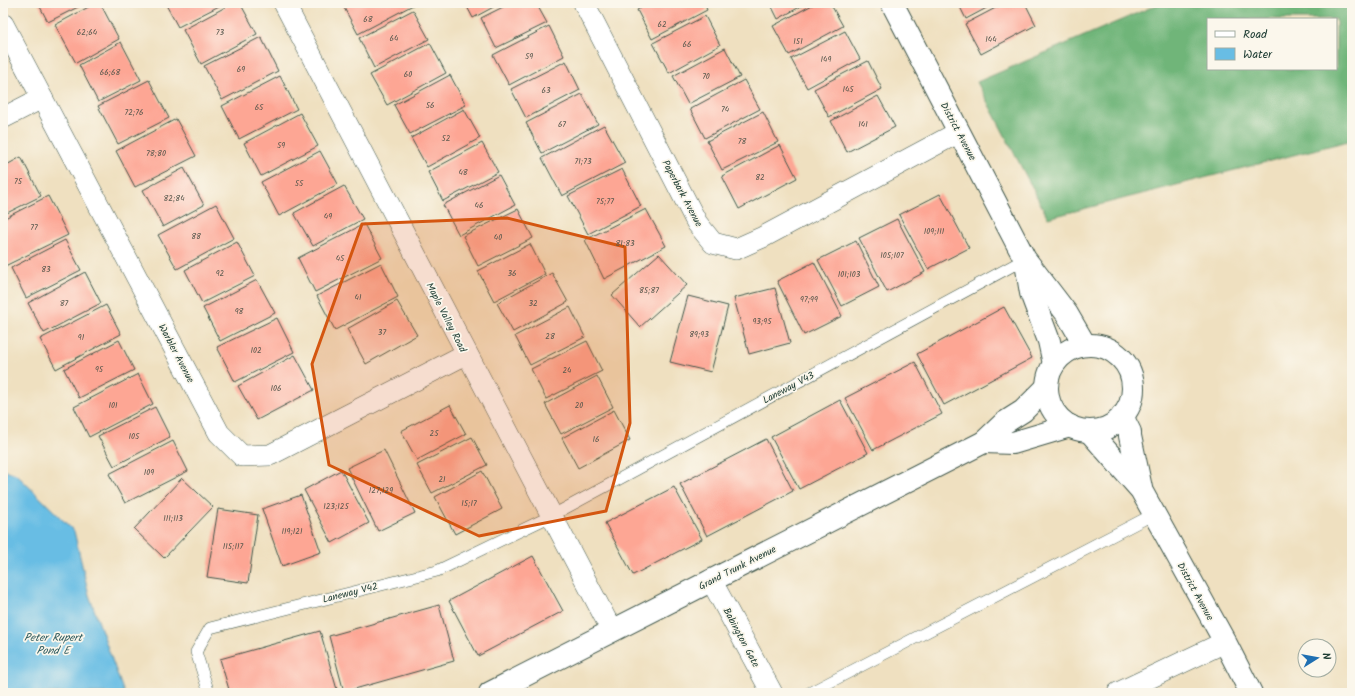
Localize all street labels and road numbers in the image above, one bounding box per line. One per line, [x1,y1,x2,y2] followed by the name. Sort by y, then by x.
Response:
[936,99,981,164] street label: District Avenue
[658,157,707,230] street label: Paperbark Avenue
[422,280,471,356] street label: Maple Valley Road
[154,321,199,386] street label: Warbler Avenue
[760,367,817,408] street label: Laneway V43
[696,541,780,594] street label: Grand Trunk Avenue
[1173,559,1218,624] street label: District Avenue
[321,578,380,608] street label: Laneway V42
[719,605,764,671] street label: Babington Gate

